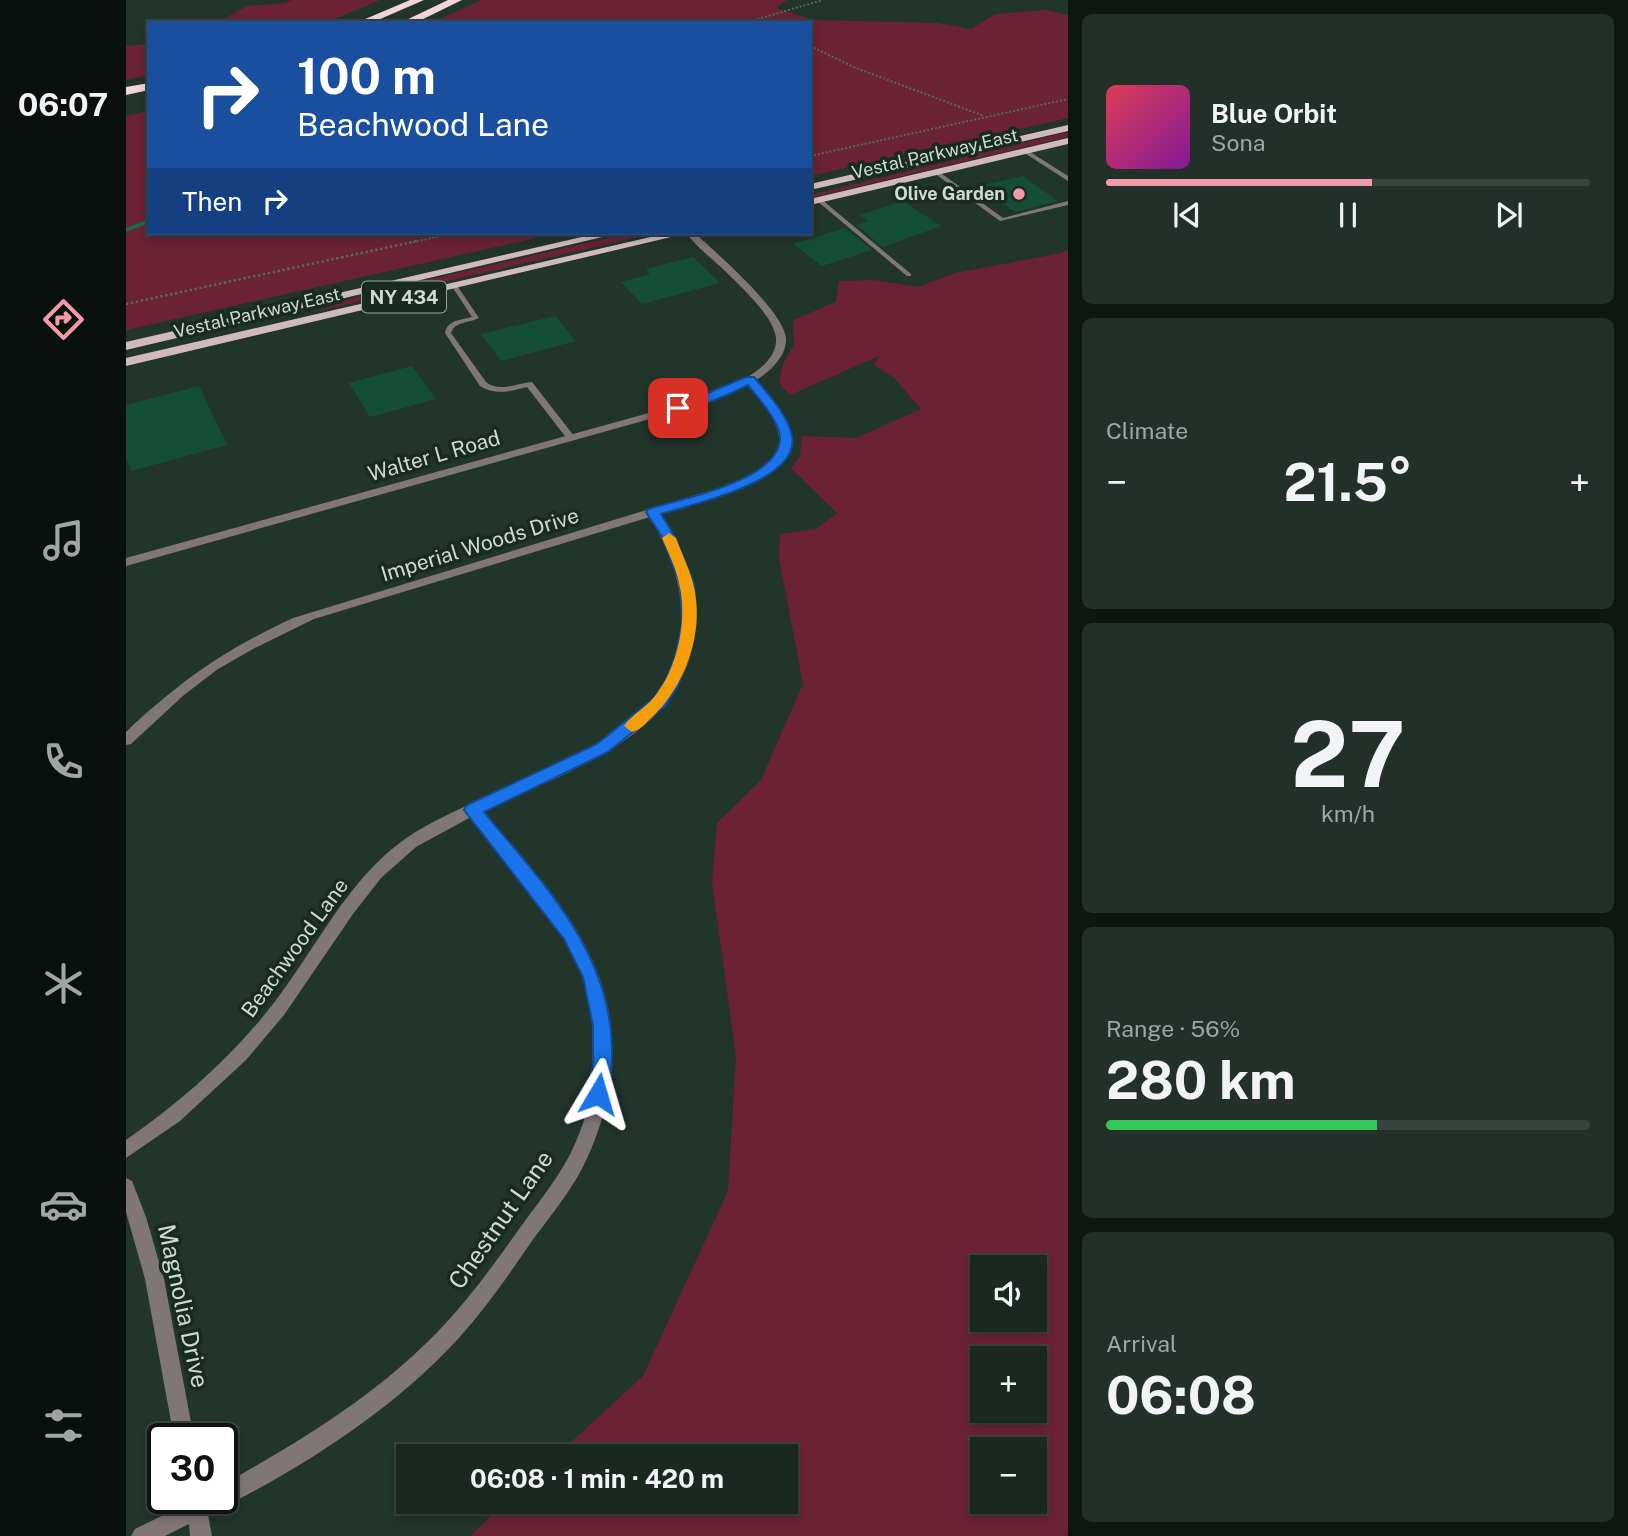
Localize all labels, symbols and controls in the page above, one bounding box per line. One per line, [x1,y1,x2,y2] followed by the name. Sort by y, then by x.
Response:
[297,47,436,105] text: 100 m
[182,49,273,140] icon: right
[18,86,108,123] text: 06:07
[1211,98,1337,129] text: Blue Orbit
[297,106,549,143] text: Beachwood Lane
[850,124,1020,183] street label: Vestal Parkway East
[1211,129,1265,156] text: Sona
[256,182,294,220] icon: right
[894,183,1005,204] place label: Olive Garden
[182,186,242,217] text: Then
[1011,186,1027,202] marker: Olive Garden
[1168,196,1206,234] icon: previous
[1329,196,1367,234] icon: pause
[1490,196,1528,234] icon: next
[362,282,446,312] road number: NY 434
[172,283,342,342] street label: Vestal Parkway East
[39,295,88,344] icon: directions
[648,378,708,438] pin
[659,389,697,427] icon: arrive
[1106,417,1188,444] text: Climate
[365,425,503,486] street label: Walter L Road
[1283,452,1413,513] text: 21.5°
[1106,460,1127,505] text: −
[1569,460,1590,505] text: +
[378,502,582,587] street label: Imperial Woods Drive
[39,516,88,565] icon: music
[1291,701,1405,807] text: 27
[39,737,88,786] icon: phone
[1321,800,1375,827] text: km/h
[236,873,353,1022] street label: Beachwood Lane
[39,959,88,1008] icon: climate
[1106,1015,1240,1042] text: Range · 56%
[1106,1050,1296,1111] text: 280 km
[561,1057,635,1131] position arrow
[442,1145,558,1294] street label: Chestnut Lane
[39,1180,88,1229] icon: car
[153,1221,215,1390] street label: Magnolia Drive
[970,1255,1047,1514] map controls
[970,1255,1047,1332] button: sound
[1106,1330,1177,1357] text: Arrival
[970,1346,1047,1423] button: +
[1106,1365,1256,1426] text: 06:08
[39,1401,88,1450] icon: filters
[147,1423,238,1514] speed limit sign: 30
[970,1437,1047,1514] button: −
[470,1463,724,1494] text: 06:08 · 1 min · 420 m

